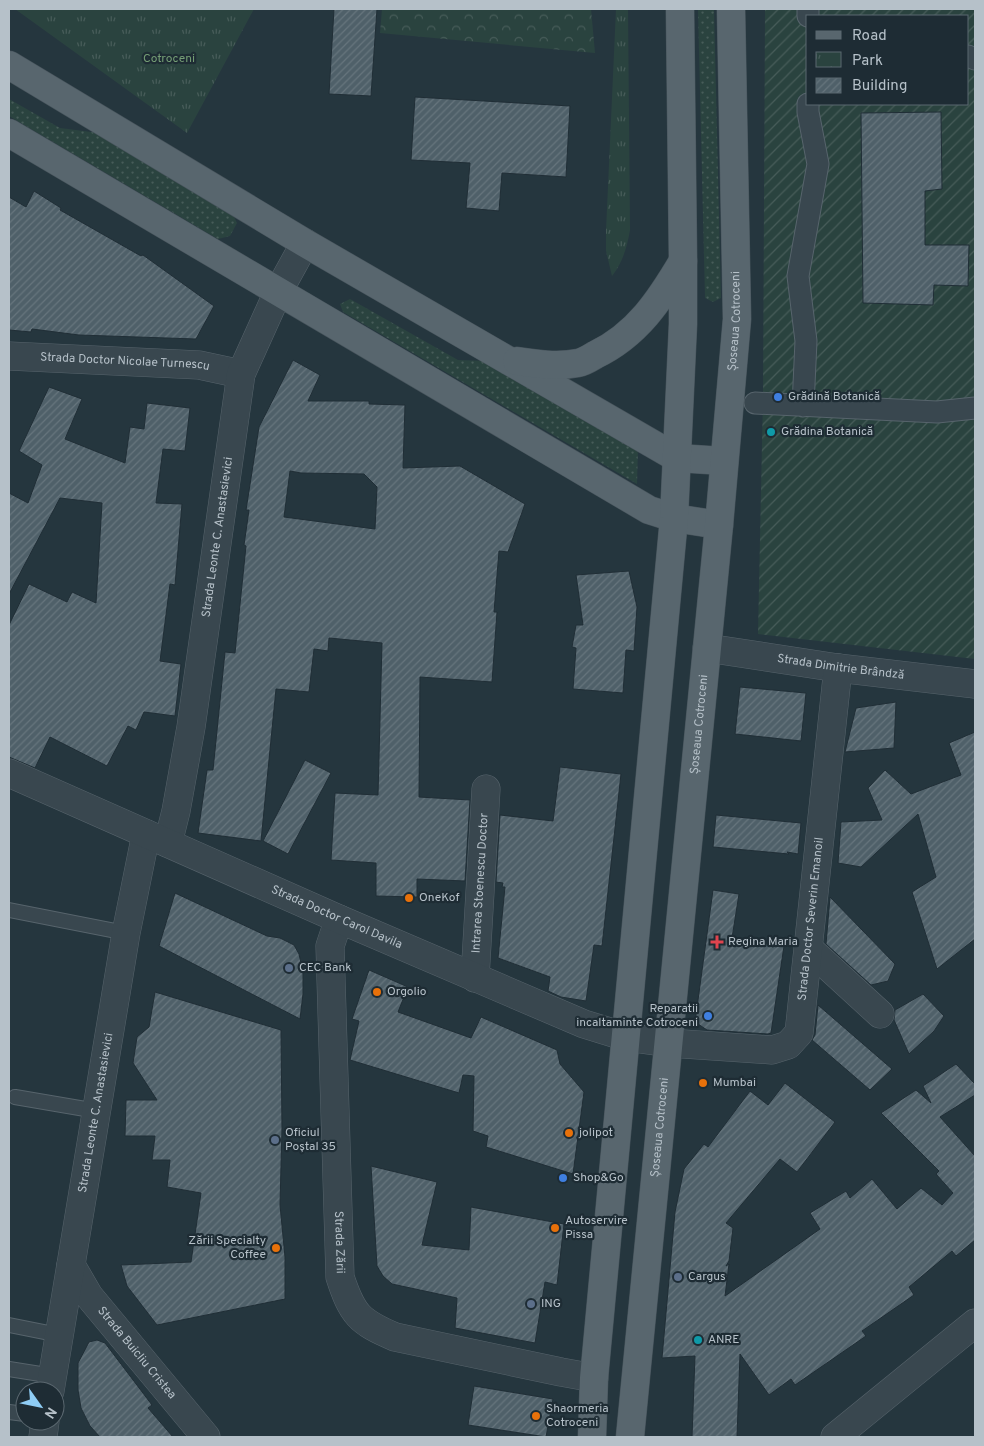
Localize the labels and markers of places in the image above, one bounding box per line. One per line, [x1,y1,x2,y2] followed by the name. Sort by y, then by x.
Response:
[788,389,880,405] place label: Grădină Botanică
[772,391,784,403] marker: Grădină Botanică
[781,424,873,440] place label: Grădina Botanică
[765,426,777,438] marker: Grădina Botanică
[419,890,459,906] place label: OneKof
[403,892,415,904] marker: OneKof
[728,934,798,950] place label: Regina Maria
[710,935,724,949] marker: Regina Maria
[299,960,352,976] place label: CEC Bank
[283,962,295,974] marker: CEC Bank
[387,984,427,1000] place label: Orgolio
[371,986,383,998] marker: Orgolio
[576,1001,698,1031] place label: Reparatii incaltaminte Cotroceni
[702,1010,714,1022] marker: Reparatii incaltaminte Cotroceni
[713,1075,756,1091] place label: Mumbai
[697,1077,709,1089] marker: Mumbai
[285,1125,336,1155] place label: Oficiul Poștal 35
[578,1125,613,1141] place label: jolipot
[563,1127,575,1139] marker: jolipot
[269,1134,281,1146] marker: Oficiul Poștal 35
[573,1170,624,1186] place label: Shop&Go
[557,1172,569,1184] marker: Shop&Go
[565,1213,628,1243] place label: Autoservire Pissa
[549,1222,561,1234] marker: Autoservire Pissa
[188,1233,266,1263] place label: Zării Specialty Coffee
[270,1242,282,1254] marker: Zării Specialty Coffee
[688,1269,726,1285] place label: Cargus
[672,1271,684,1283] marker: Cargus
[541,1296,561,1312] place label: ING
[525,1298,537,1310] marker: ING
[708,1332,740,1348] place label: ANRE
[692,1334,704,1346] marker: ANRE
[546,1401,609,1431] place label: Shaormeria Cotroceni
[530,1410,542,1422] marker: Shaormeria Cotroceni

